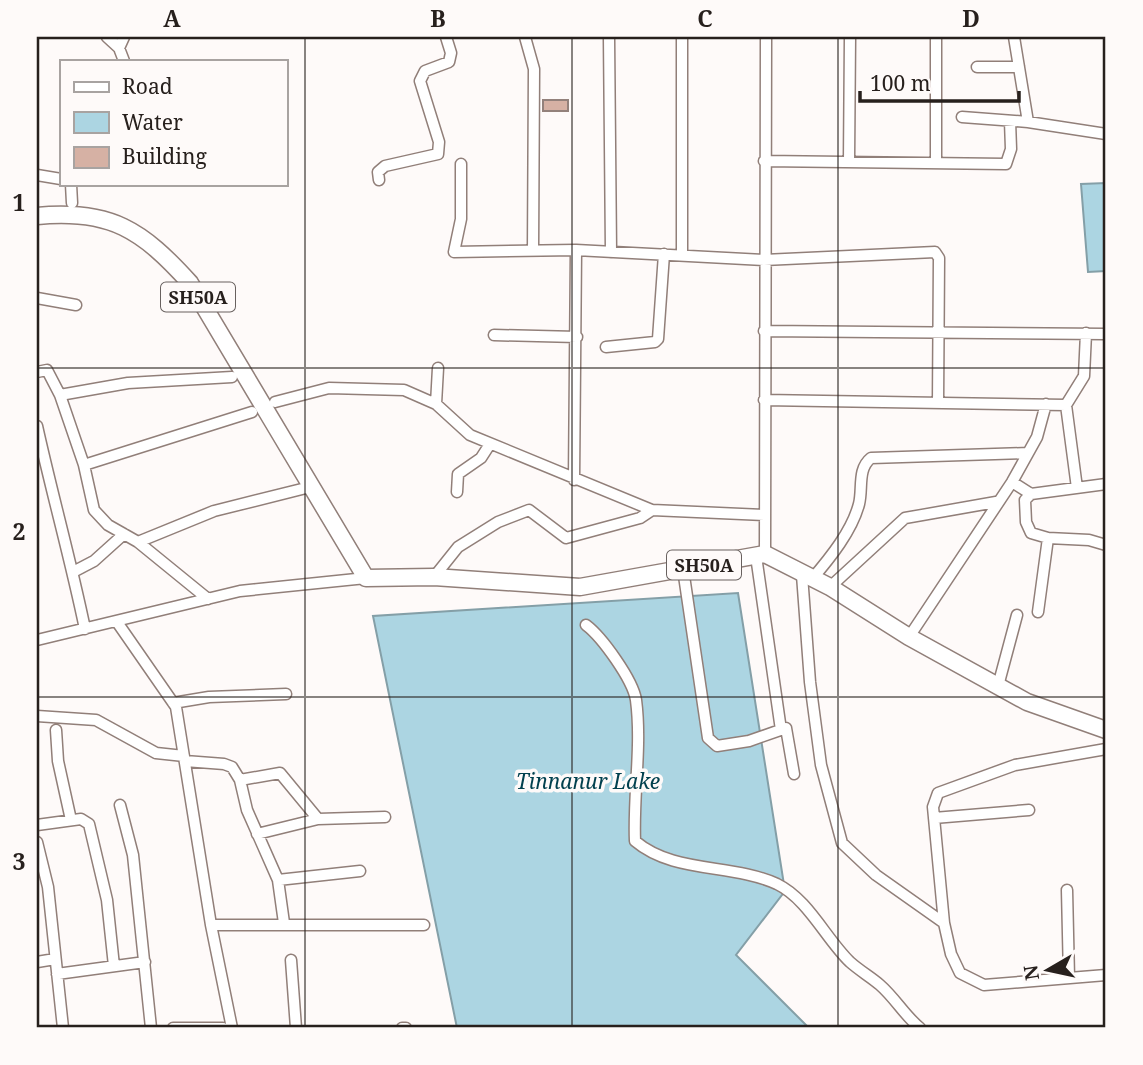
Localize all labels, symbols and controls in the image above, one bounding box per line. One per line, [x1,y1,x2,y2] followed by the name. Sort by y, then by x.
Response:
[163,2,181,34] text: A
[430,2,446,34] text: B
[697,2,713,34] text: C
[962,2,980,34] text: D
[60,60,287,186] legend
[860,60,1019,104] scale bar
[870,69,931,97] text: 100 m
[122,72,173,100] text: Road
[122,108,183,136] text: Water
[122,142,207,170] text: Building
[13,186,26,218] text: 1
[161,282,235,312] road number: SH50A
[13,515,26,547] text: 2
[667,550,741,580] road number: SH50A
[516,767,660,795] water label: Tinnanur Lake
[13,845,26,877] text: 3
[1014,936,1084,1006] north arrow
[1017,963,1045,982] text: N

